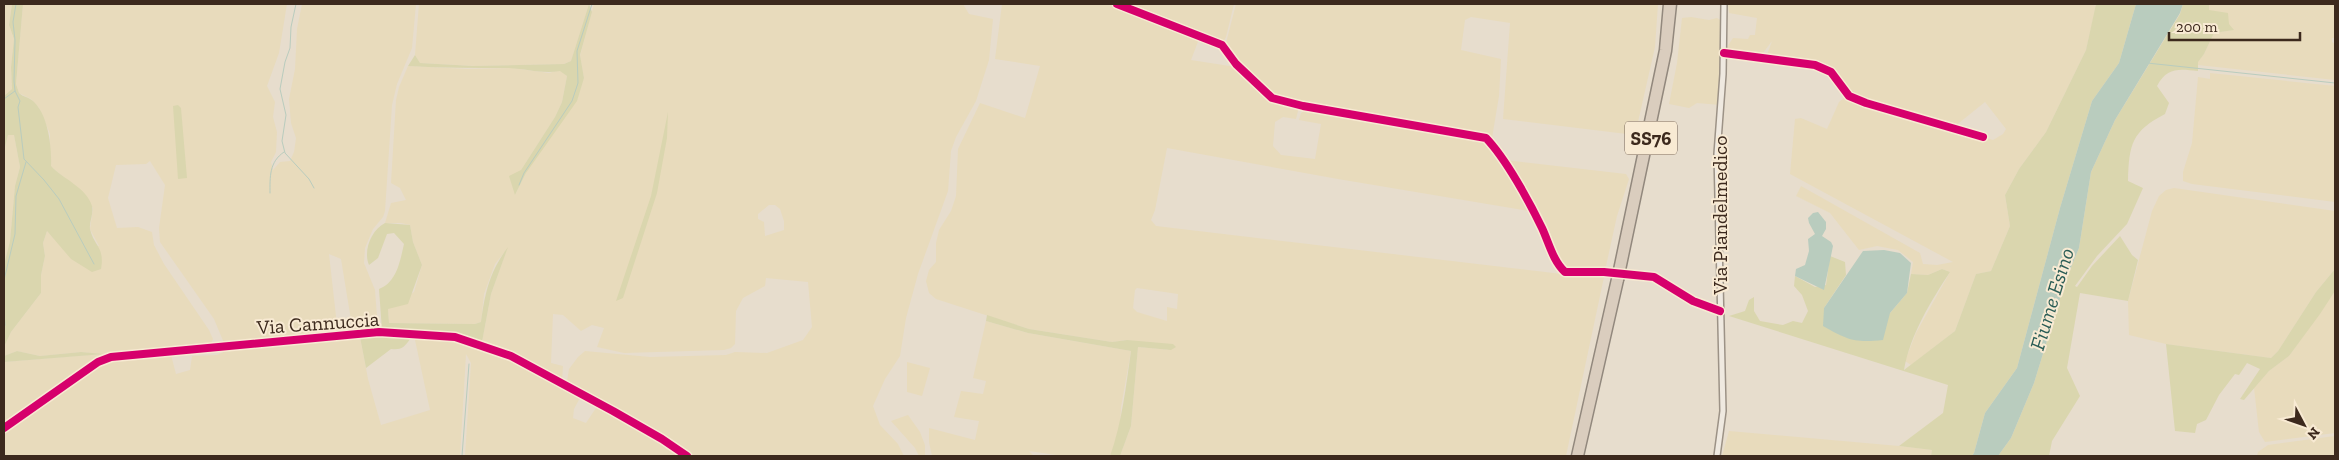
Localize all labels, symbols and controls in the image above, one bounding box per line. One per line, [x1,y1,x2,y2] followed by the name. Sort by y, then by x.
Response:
[2169,10,2300,42] scale bar
[2176,18,2217,36] text: 200 m
[1625,122,1677,154] road number: SS76
[1708,136,1732,296] street label: Via Piandelmedico
[2024,245,2079,353] water label: Fiume Esino
[255,307,380,339] street label: Via Cannuccia
[2279,400,2329,450] north arrow
[2303,424,2323,443] text: N

